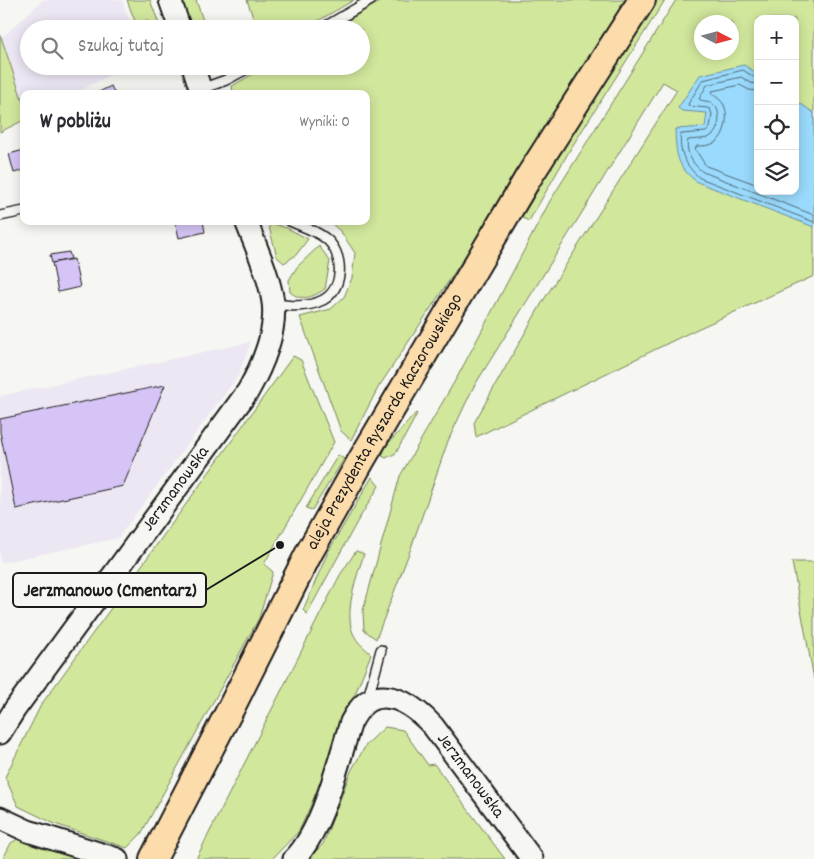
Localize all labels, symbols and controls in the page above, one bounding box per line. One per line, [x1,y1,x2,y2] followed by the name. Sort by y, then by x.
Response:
[694,15,739,60] north arrow
[754,15,799,195] map controls
[754,15,799,60] button: +
[20,20,370,75] search box
[38,34,66,62] icon: search
[78,34,164,61] text: Szukaj tutaj
[754,60,799,105] button: −
[754,105,799,150] button: locate
[40,108,111,138] text: W pobliżu
[299,111,350,134] text: Wyniki: 0
[754,150,799,195] button: layers
[301,289,469,555] street label: aleja Prezydenta Ryszarda Kaczorowskiego
[136,441,216,537] street label: Jerzmanowska
[13,573,206,607] callout: Jerzmanowo (Cmentarz)
[23,579,197,606] text: Jerzmanowo (Cmentarz)
[430,728,510,824] street label: Jerzmanowska

